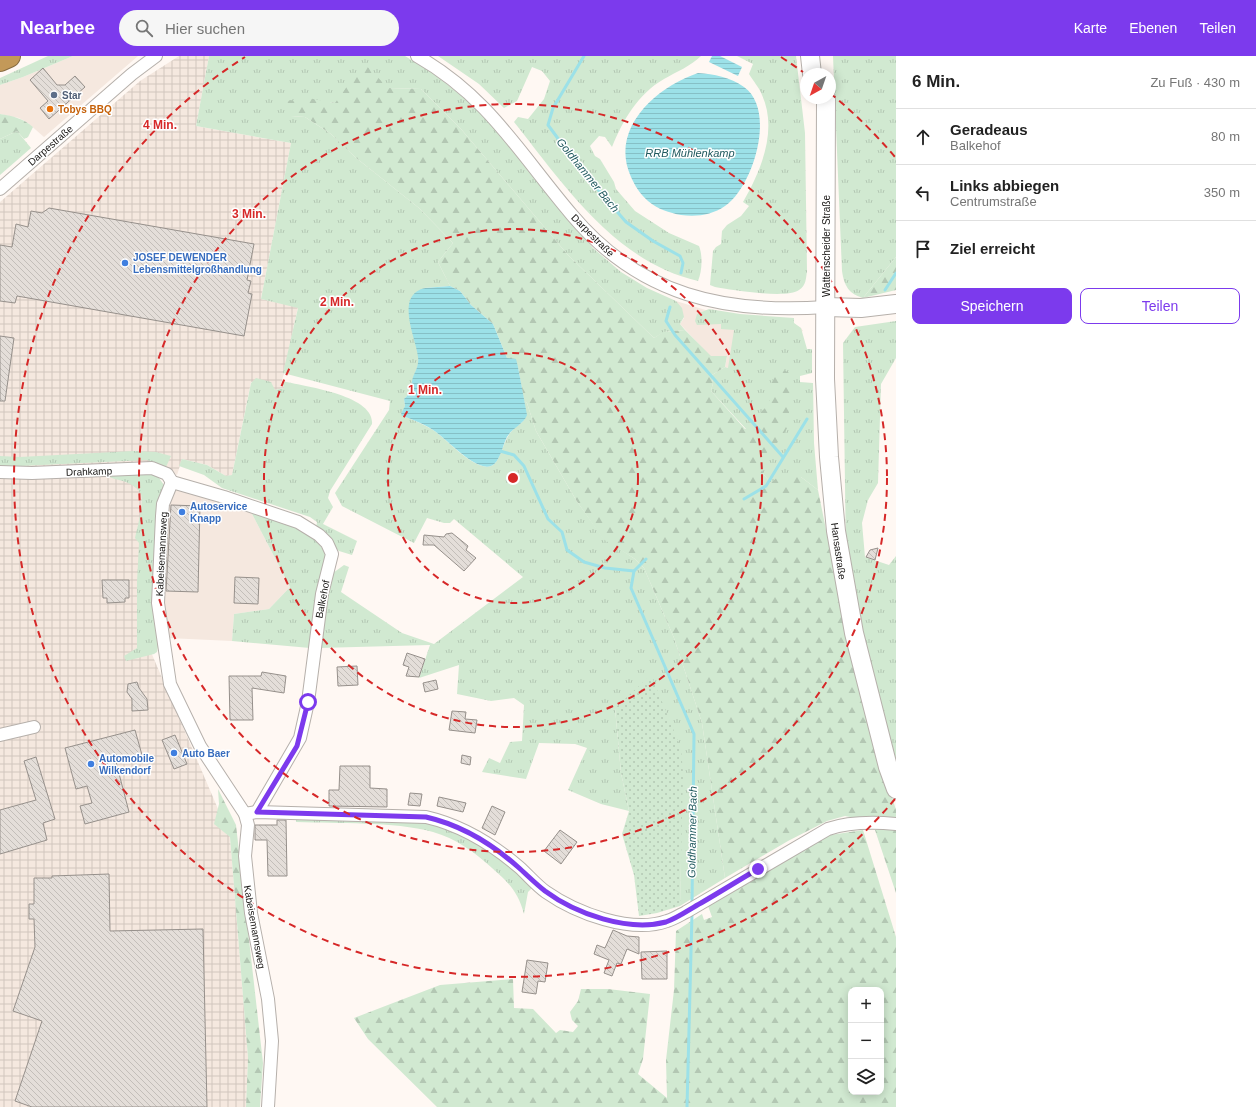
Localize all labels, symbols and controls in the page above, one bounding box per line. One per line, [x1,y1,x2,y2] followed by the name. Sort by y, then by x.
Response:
[119,10,399,46] search box
[20,17,95,38] text: Nearbee
[133,17,155,39] icon: search
[165,20,245,37] text: Hier suchen
[1074,20,1107,36] text: Karte
[1129,20,1177,36] text: Ebenen
[1199,20,1236,36] text: Teilen
[800,68,836,104] north arrow
[912,72,960,91] text: 6 Min.
[1150,75,1240,90] text: Zu Fuß · 430 m
[49,90,59,100] marker: Star
[62,90,82,101] place label: Star
[45,104,55,114] marker: Tobys BBQ
[58,104,112,115] place label: Tobys BBQ
[143,118,177,132] text: 4 Min.
[950,121,1028,138] text: Geradeaus
[26,123,75,168] street label: Darpestraße
[912,126,934,148] icon: ahead
[1211,129,1240,144] text: 80 m
[554,136,622,214] water label: Goldhammer Bach
[950,138,1001,153] text: Balkehof
[645,147,735,159] water label: RRB Mühlenkamp
[950,177,1059,194] text: Links abbiegen
[912,182,934,204] icon: left
[1204,185,1240,200] text: 350 m
[950,194,1037,209] text: Centrumstraße
[821,195,832,297] street label: Wattenscheider Straße
[232,207,266,221] text: 3 Min.
[569,212,616,259] street label: Darpestraße
[912,238,934,260] icon: arrive
[950,240,1035,257] text: Ziel erreicht
[133,252,262,275] place label: JOSEF DEWENDER Lebensmittelgroßhandlung
[120,258,130,268] marker: JOSEF DEWENDER Lebensmittelgroßhandlung
[912,288,1072,324] button: Speichern
[1080,288,1240,324] button: Teilen
[320,295,354,309] text: 2 Min.
[408,383,442,397] text: 1 Min.
[66,465,113,478] street label: Drahkamp
[506,471,520,485] centre of rings
[190,501,248,524] place label: Autoservice Knapp
[177,507,187,517] marker: Autoservice Knapp
[154,512,169,597] street label: Kabeisemannsweg
[829,522,848,581] street label: Hansastraße
[313,579,332,619] street label: Balkehof
[299,693,317,711] route start
[169,748,179,758] marker: Auto Baer
[182,748,230,759] place label: Auto Baer
[99,753,154,776] place label: Automobile Wilkendorf
[86,759,96,769] marker: Automobile Wilkendorf
[685,786,699,878] water label: Goldhammer Bach
[749,860,767,878] route end
[242,885,267,970] street label: Kabeisemannsweg
[848,987,884,1095] map controls
[848,987,884,1023] button: +
[848,1023,884,1059] button: −
[848,1059,884,1095] button: layers

